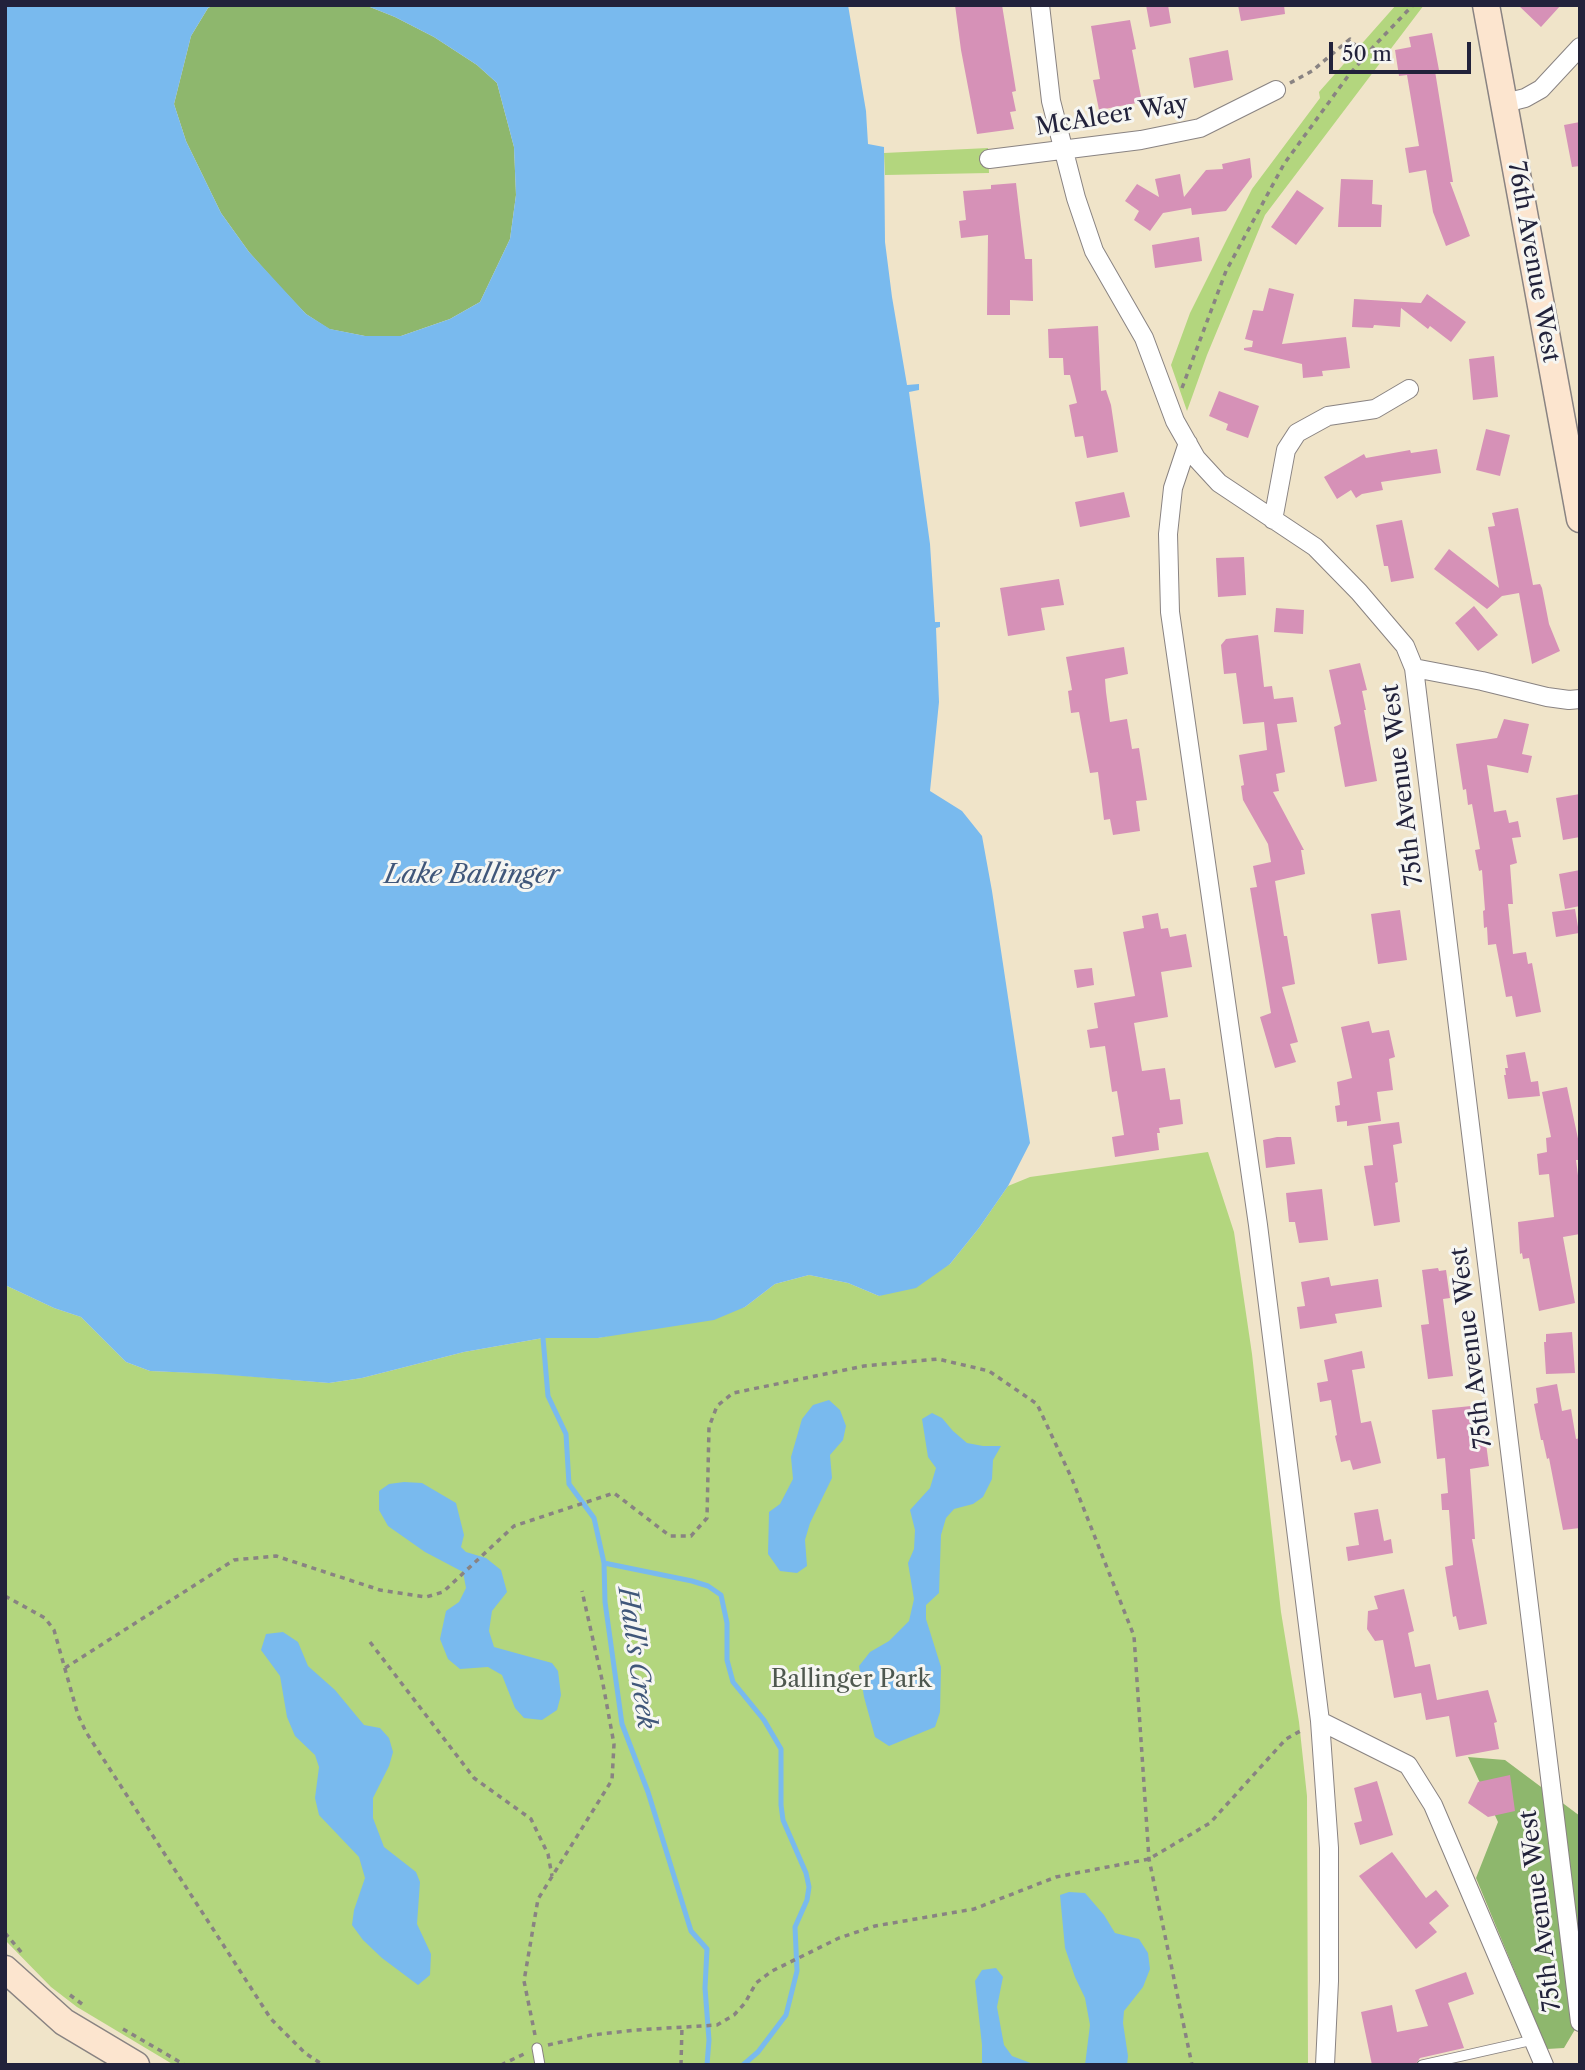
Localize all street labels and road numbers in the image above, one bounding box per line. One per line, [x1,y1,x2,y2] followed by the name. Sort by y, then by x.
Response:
[1034,90,1190,142] street label: McAleer Way
[1501,159,1565,365] street label: 76th Avenue West
[1376,683,1430,887] street label: 75th Avenue West
[1445,1246,1499,1450] street label: 75th Avenue West
[1514,1809,1568,2013] street label: 75th Avenue West

